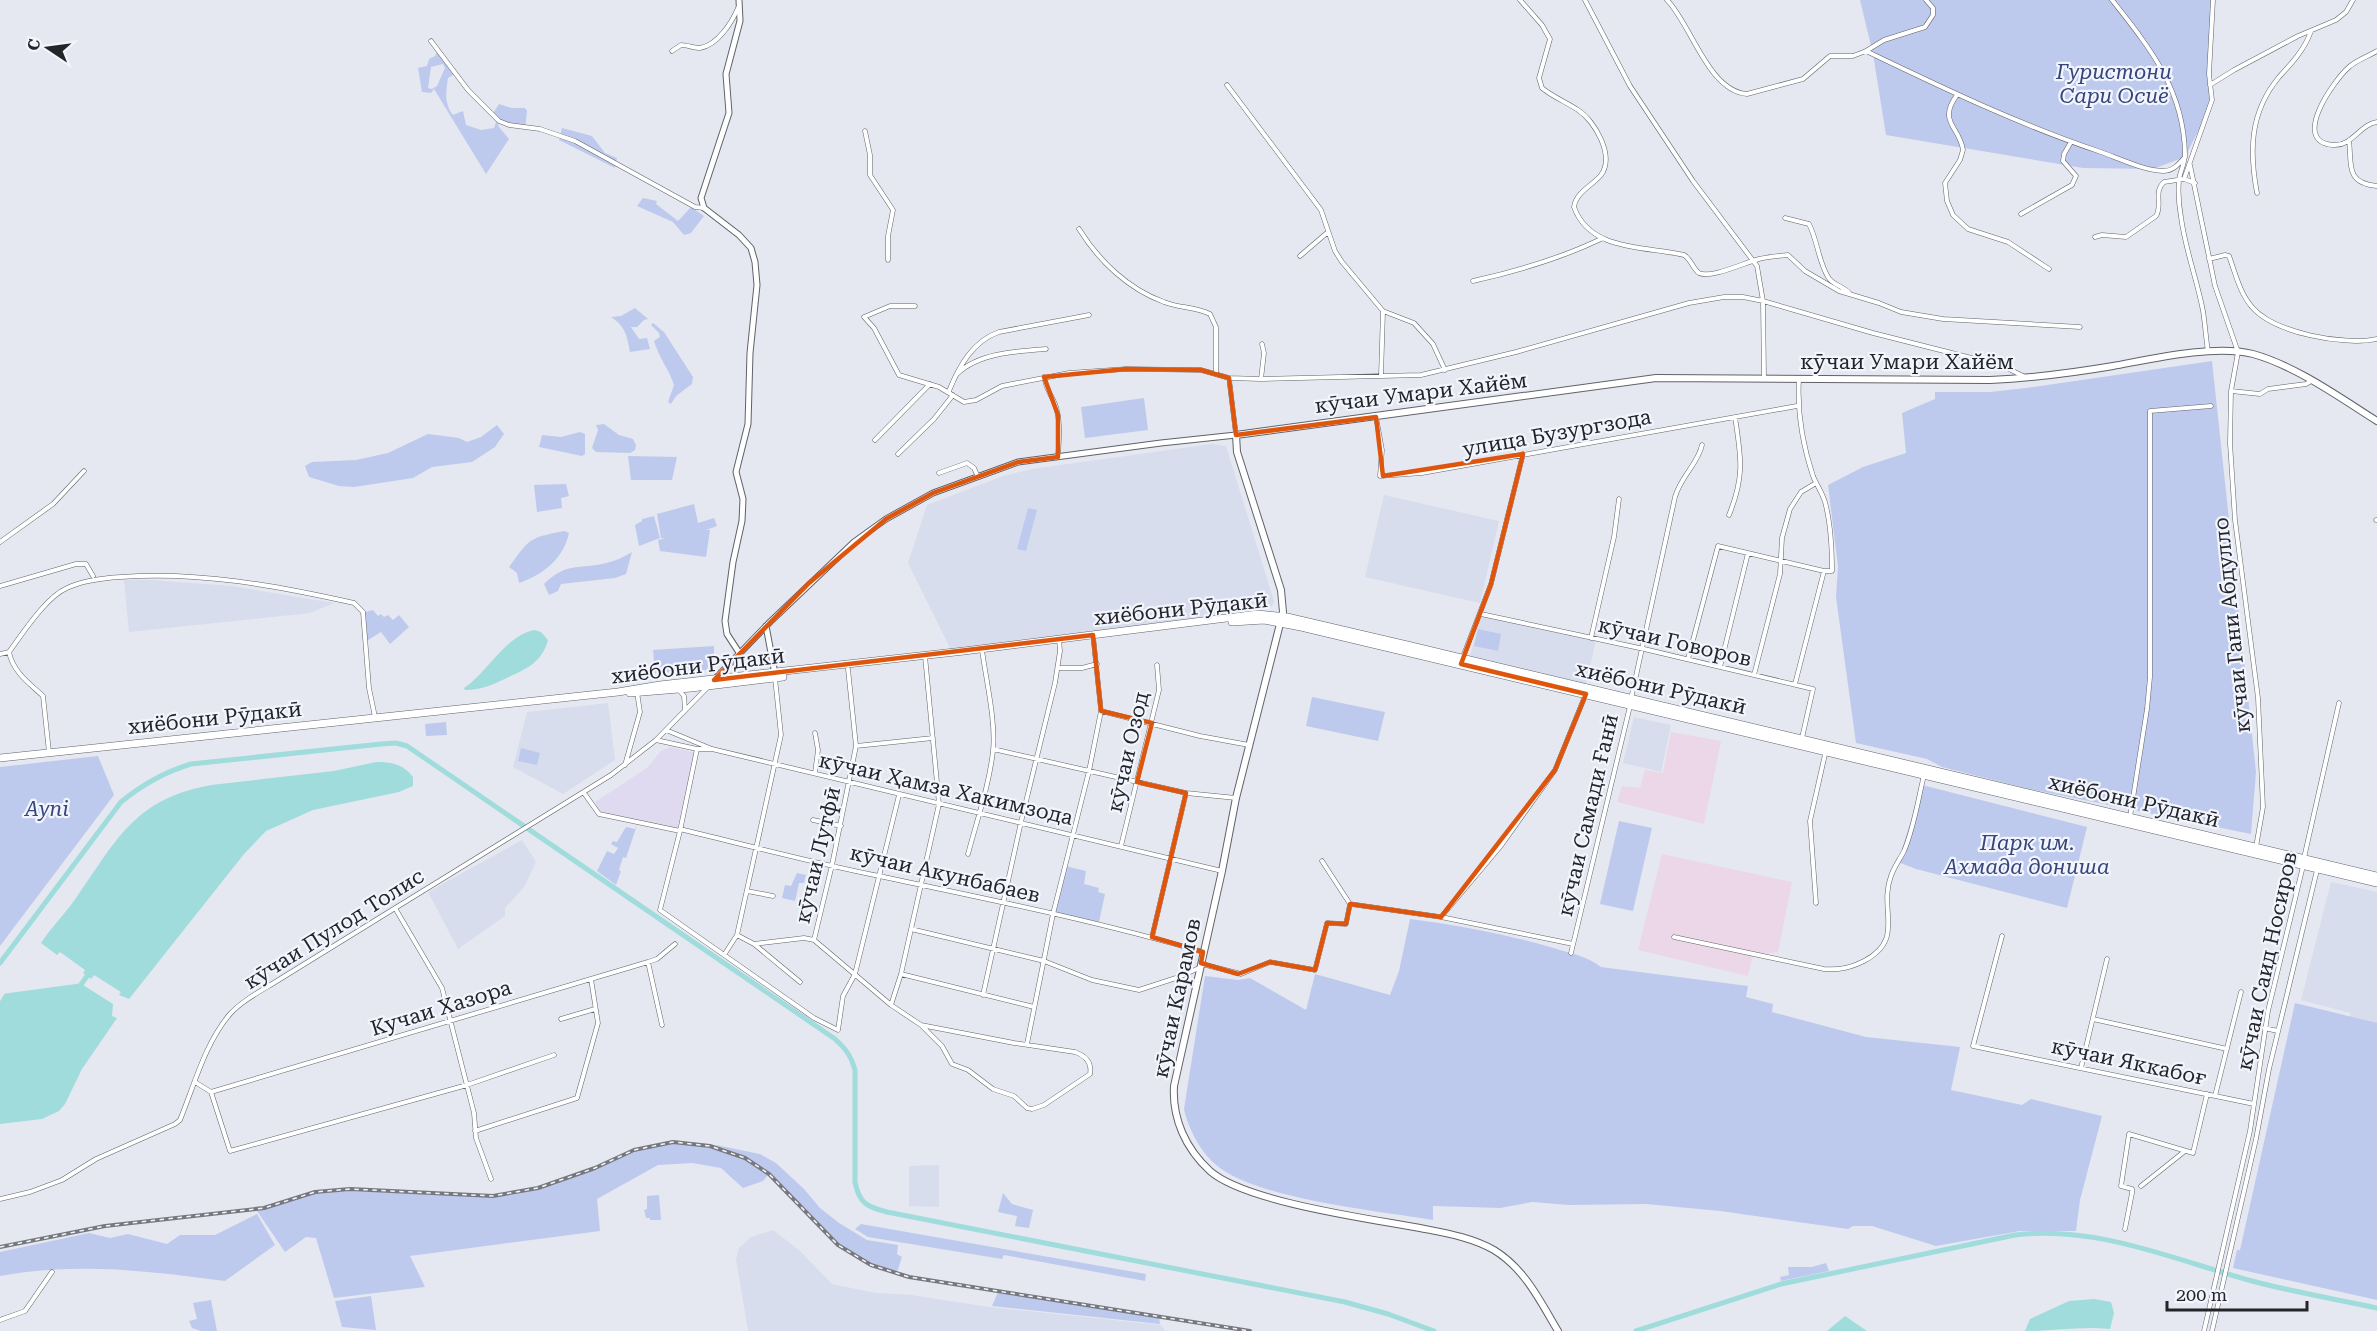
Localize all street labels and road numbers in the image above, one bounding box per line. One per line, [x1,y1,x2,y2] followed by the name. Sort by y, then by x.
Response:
[1800,350,2014,374] street label: кӯчаи Умари Хайём
[1314,368,1528,418] street label: кӯчаи Умари Хайём
[1461,404,1654,461] street label: улица Бузургзода
[2209,516,2255,734] street label: кӯчаи Гани Абдулло
[1093,588,1269,630] street label: хиёбони Рӯдакӣ
[1596,613,1754,671] street label: кӯчаи Говоров
[610,643,786,689] street label: хиёбони Рӯдакӣ
[1573,657,1749,719] street label: хиёбони Рӯдакӣ
[1102,689,1154,815] street label: кӯчаи Озод
[127,697,303,739] street label: хиёбони Рӯдакӣ
[1553,711,1623,919] street label: кӯчаи Самади Ғанӣ
[817,748,1076,830] street label: кӯчаи Ҳамза Хакимзода
[2046,770,2222,832] street label: хиёбони Рӯдакӣ
[791,784,845,926] street label: кӯчаи Лутфӣ
[848,840,1042,908] street label: кӯчаи Акунбабаев
[2232,849,2302,1073] street label: кӯчаи Саид Носиров
[240,864,429,994] street label: кӯчаи Пулод Толис
[1148,916,1206,1080] street label: кӯчаи Карамов
[368,975,515,1041] street label: Кучаи Хазора
[2049,1034,2209,1090] street label: кӯчаи Яккабоғ

